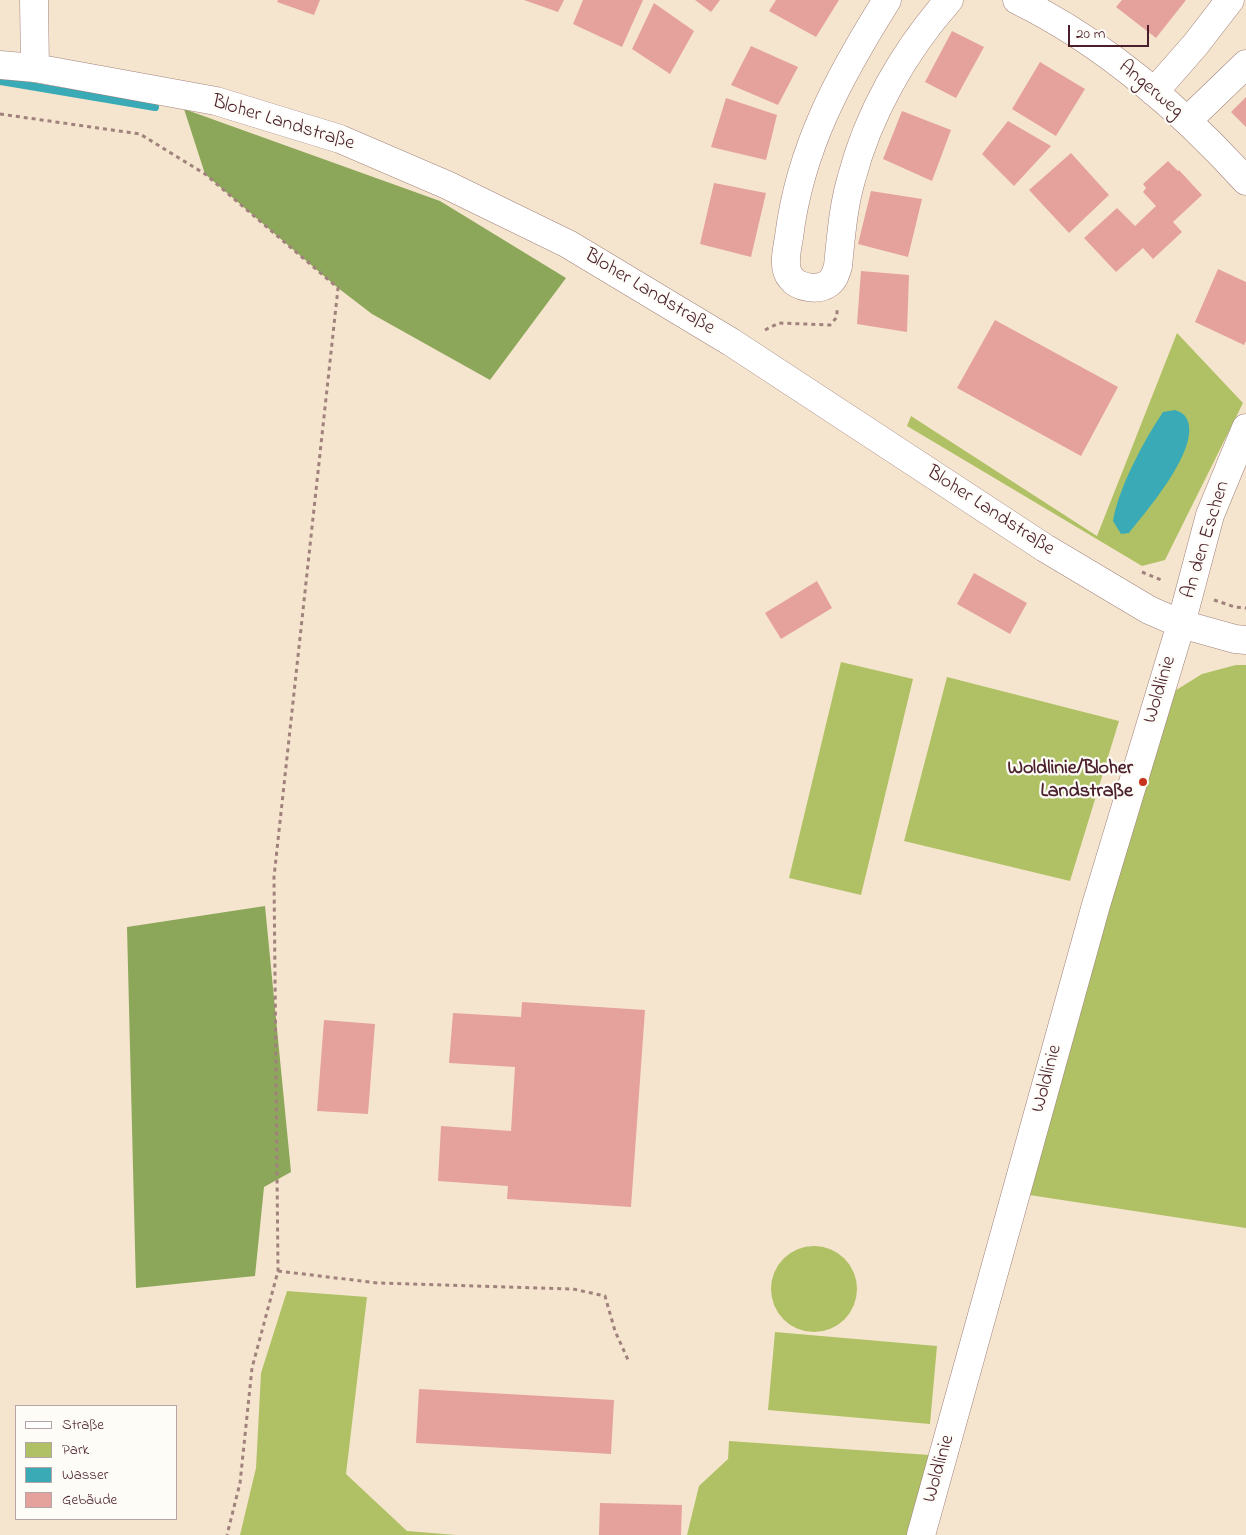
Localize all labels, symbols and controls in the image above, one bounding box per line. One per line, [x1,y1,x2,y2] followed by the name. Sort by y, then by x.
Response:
[1071,15,1152,47] scale bar
[1076,23,1105,45] text: 20 m
[1113,56,1187,124] street label: Angerweg
[209,91,357,157] street label: Bloher Landstraße
[580,245,718,341] street label: Bloher Landstraße
[922,462,1058,562] street label: Bloher Landstraße
[1178,478,1236,602] street label: An den Eschen
[1139,653,1183,727] street label: Woldlinie
[1007,758,1133,805] place label: Woldlinie/Bloher Landstraße
[1137,776,1149,788] marker: Woldlinie/Bloher Landstraße
[1027,1042,1069,1116] street label: Woldlinie
[15,1405,178,1520] legend
[62,1414,104,1436] text: Straße
[919,1432,961,1506] street label: Woldlinie
[62,1439,89,1461] text: Park
[62,1464,108,1486] text: Wasser
[62,1489,117,1511] text: Gebäude

